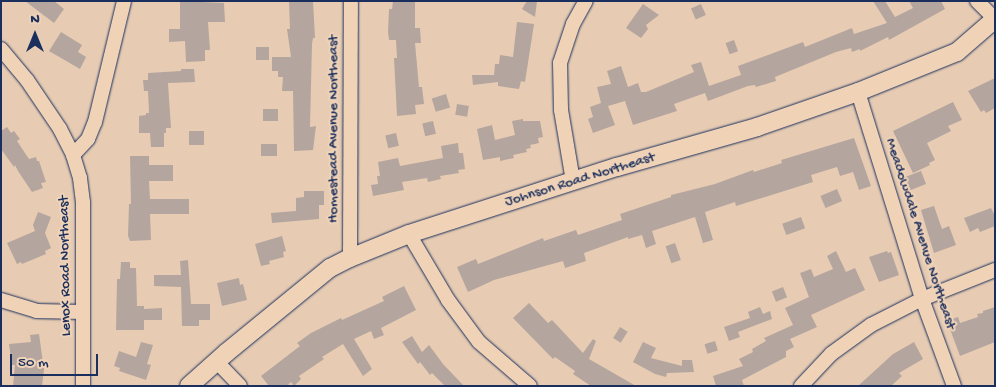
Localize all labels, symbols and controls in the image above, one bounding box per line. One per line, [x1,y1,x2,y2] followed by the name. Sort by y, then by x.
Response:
[10,10,60,60] north arrow
[30,11,40,28] text: N
[325,35,343,223] street label: Homestead Avenue Northeast
[881,136,959,332] street label: Meadowdale Avenue Northeast
[503,149,657,211] street label: Johnson Road Northeast
[56,196,76,336] street label: Lenox Road Northeast
[12,344,100,376] scale bar
[18,354,49,372] text: 50 m

